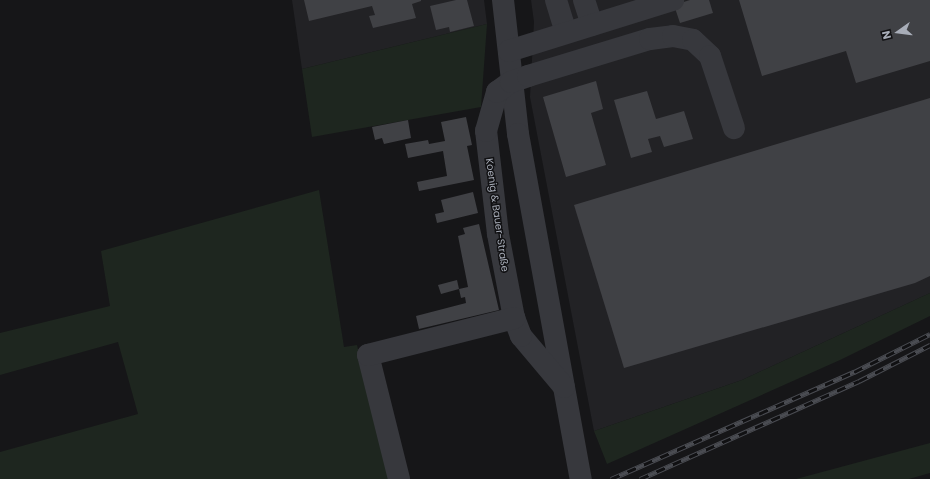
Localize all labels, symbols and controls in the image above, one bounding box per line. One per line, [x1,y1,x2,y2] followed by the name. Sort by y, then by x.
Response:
[878,12,918,52] north arrow
[878,29,895,41] text: N
[483,157,511,273] street label: Koenig & Bauer-Straße

